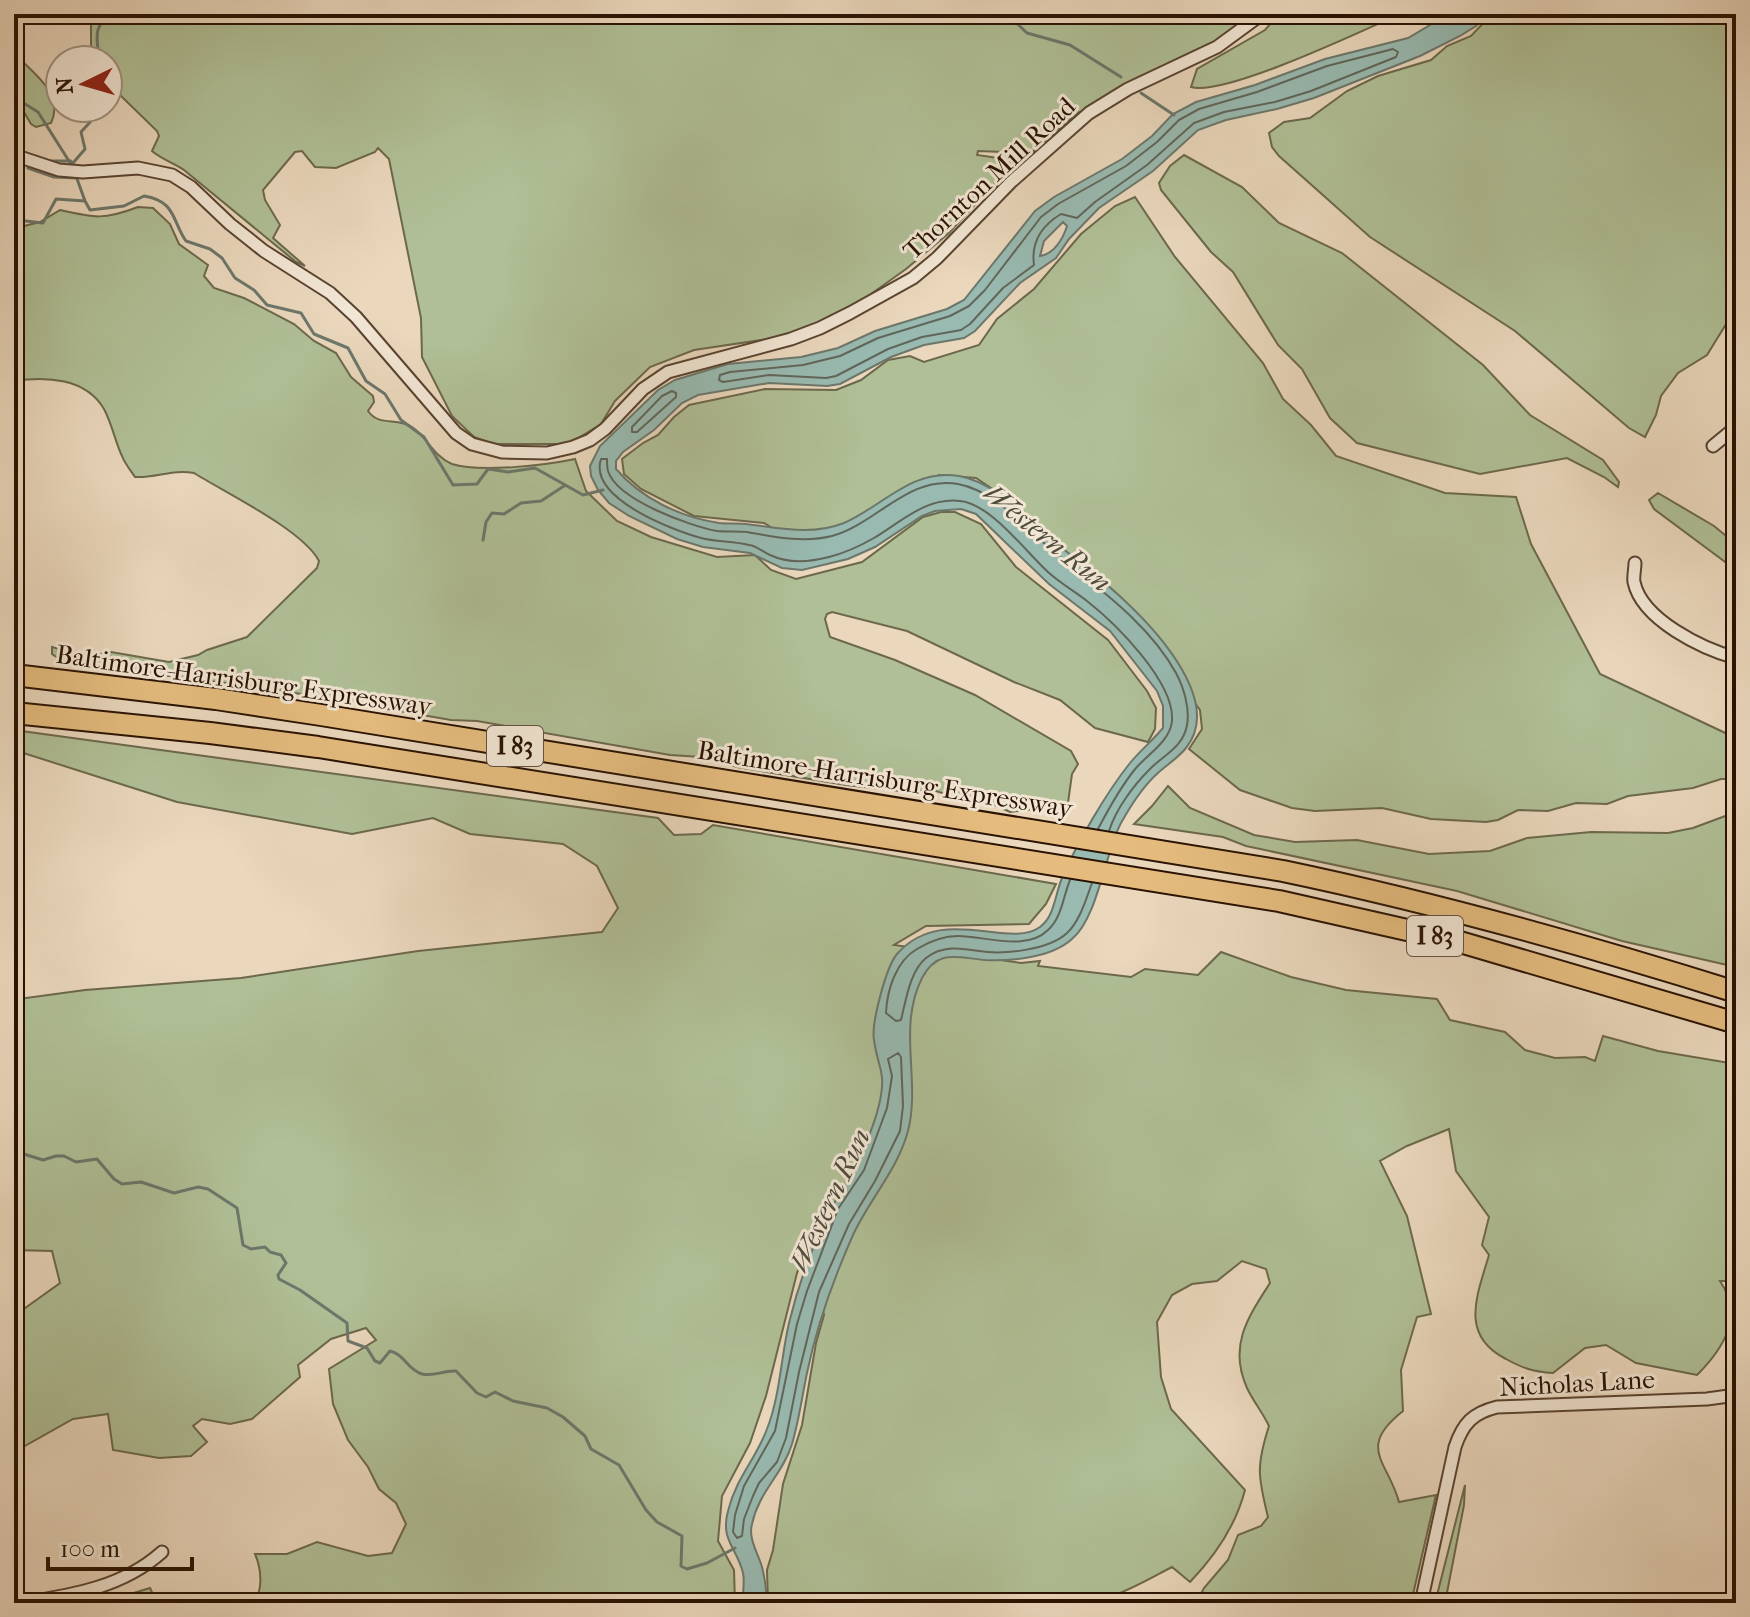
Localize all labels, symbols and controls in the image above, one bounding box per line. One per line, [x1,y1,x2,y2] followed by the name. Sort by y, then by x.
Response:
[44,44,124,124] north arrow
[51,76,79,95] text: N
[897,90,1082,266] street label: Thornton Mill Road
[978,476,1118,599] water label: Western Run
[54,639,435,722] street label: Baltimore-Harrisburg Expressway
[487,726,543,766] road number: I 83
[695,735,1076,825] street label: Baltimore-Harrisburg Expressway
[1407,916,1463,956] road number: I 83
[782,1124,877,1277] water label: Western Run
[1498,1364,1656,1403] street label: Nicholas Lane
[48,1521,192,1571] scale bar
[60,1535,120,1563] text: 100 m

